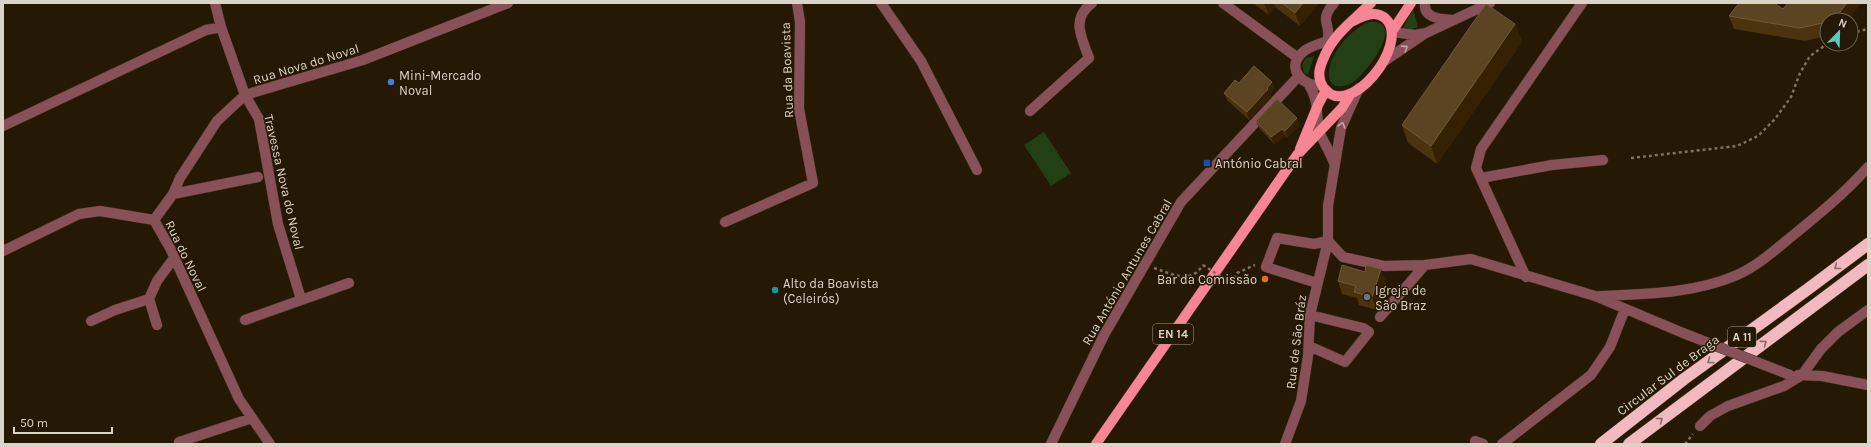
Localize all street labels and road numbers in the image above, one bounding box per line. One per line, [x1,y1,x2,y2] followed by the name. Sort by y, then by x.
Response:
[778,22,796,118] street label: Rua da Boavista
[251,41,361,87] street label: Rua Nova do Noval
[261,113,307,251] street label: Travessa Nova do Noval
[1079,196,1175,348] street label: Rua António Antunes Cabral
[162,218,210,294] street label: Rua do Noval
[1283,294,1309,390] street label: Rua de São Bráz
[1153,324,1193,344] road number: EN 14
[1728,327,1756,347] road number: A 11
[1614,332,1722,418] street label: Circular Sul de Braga

